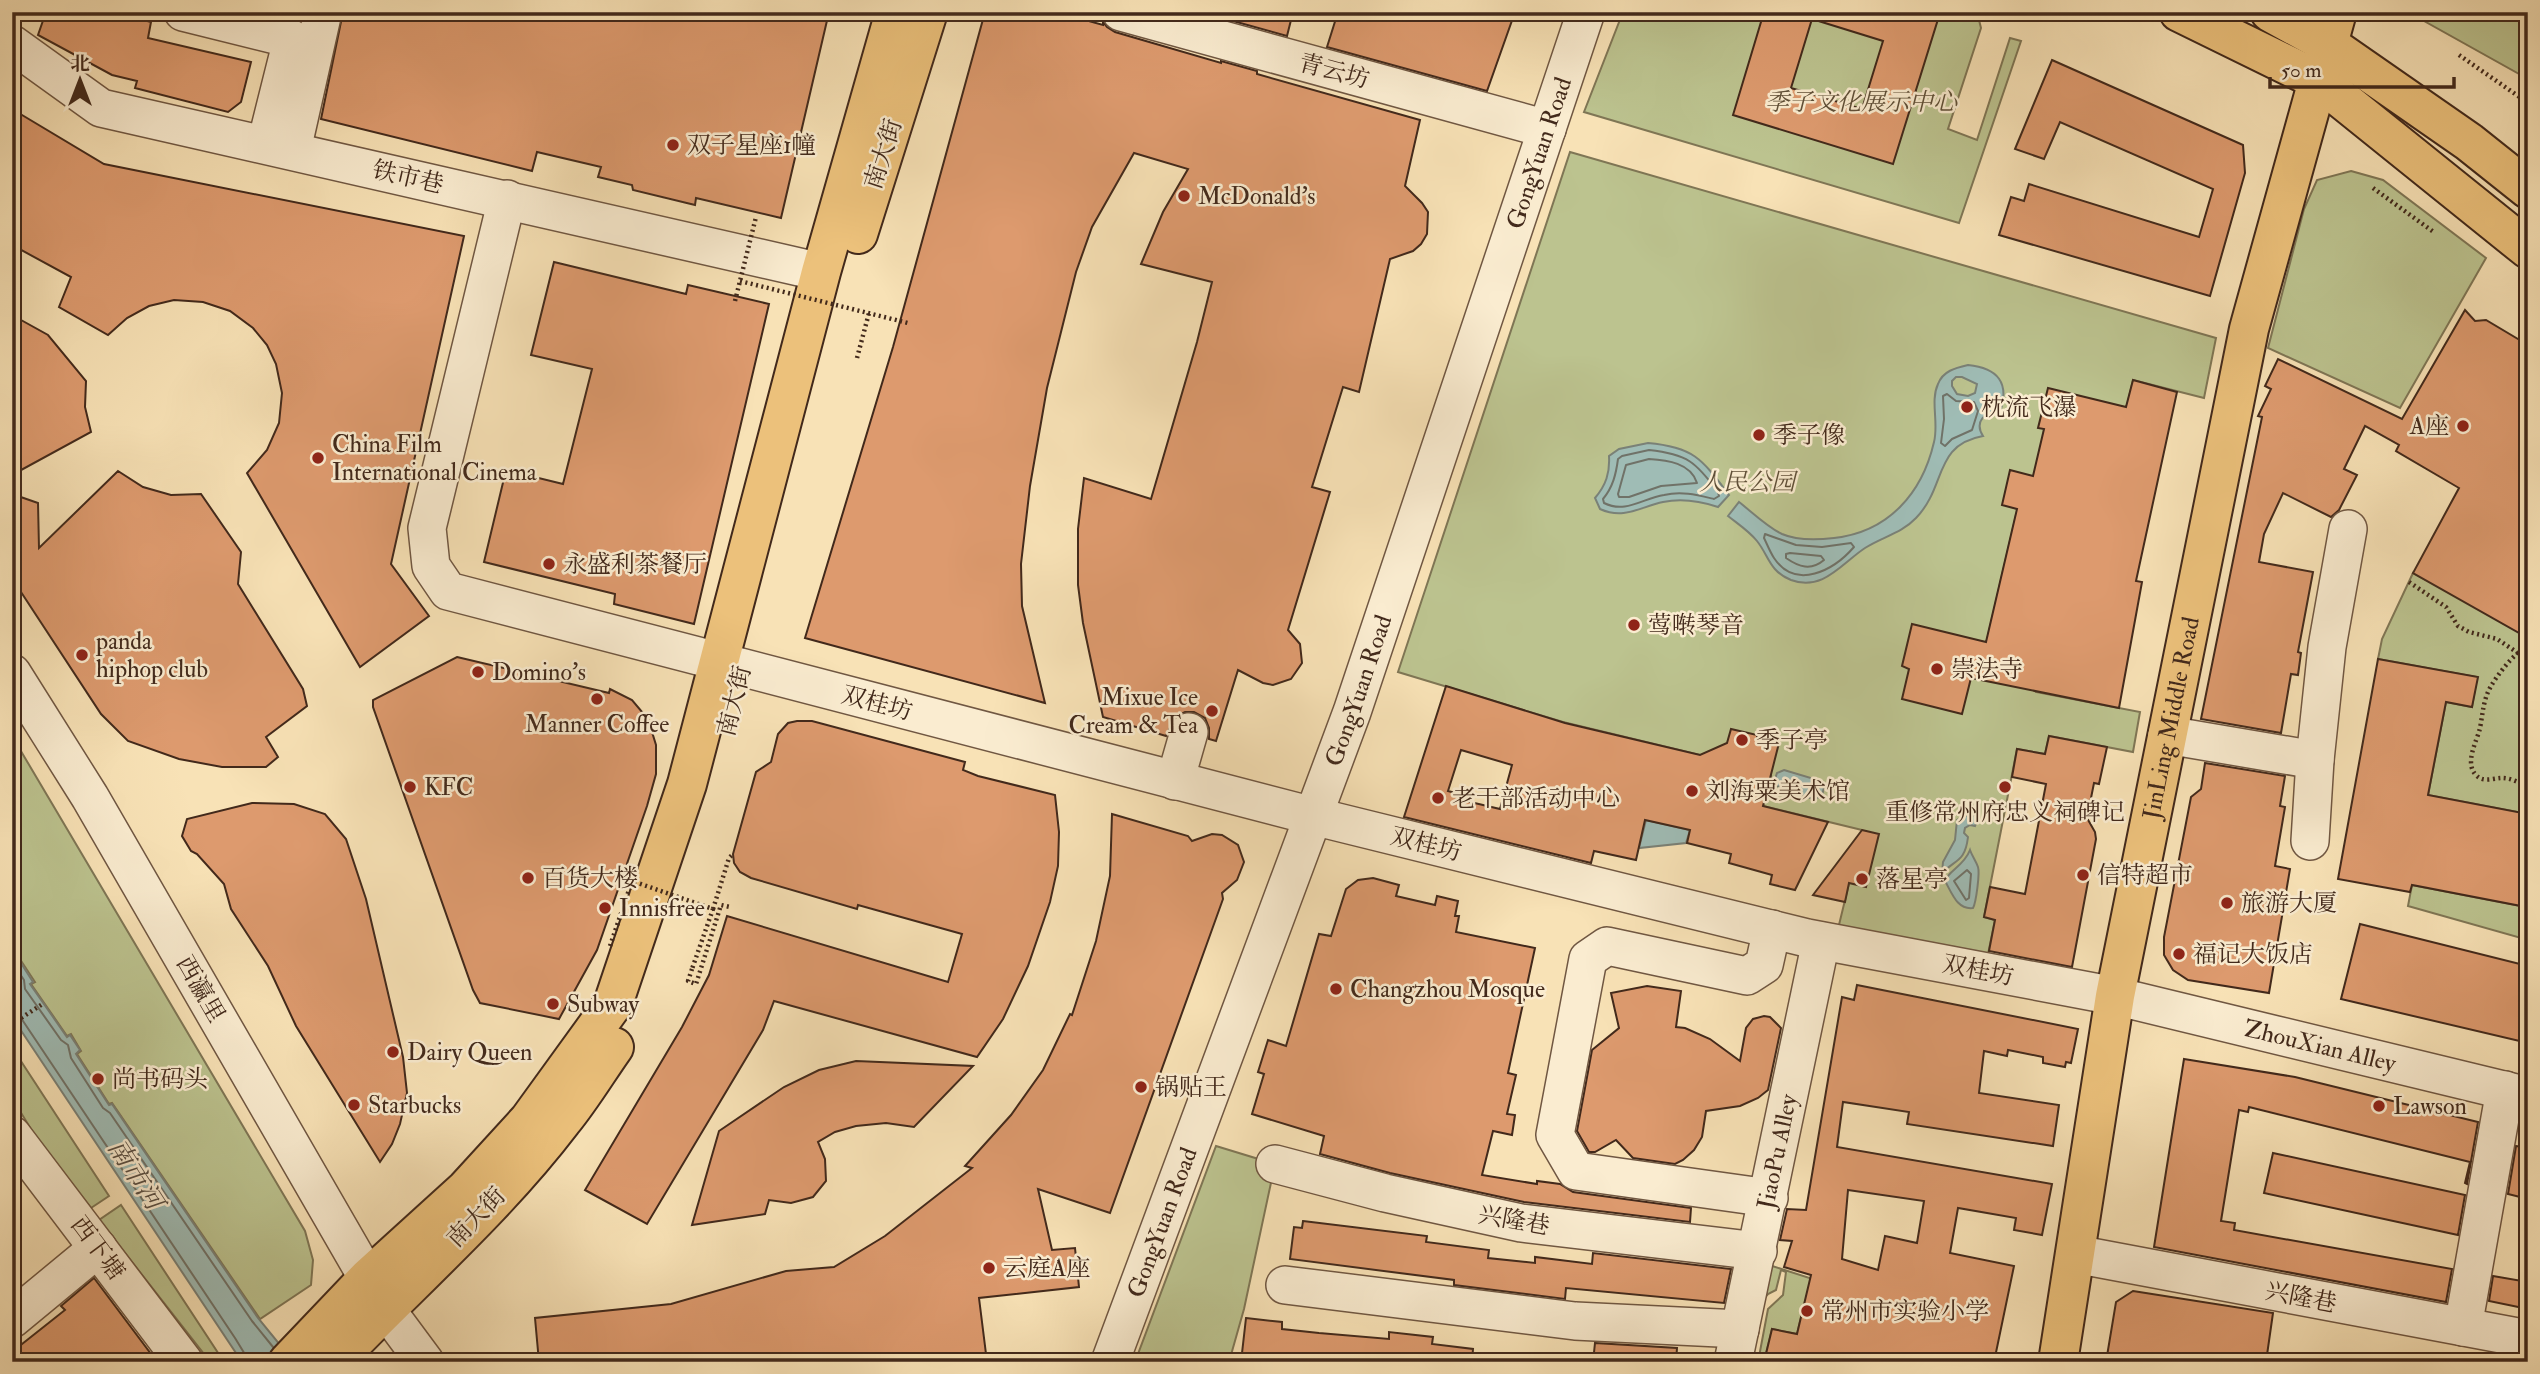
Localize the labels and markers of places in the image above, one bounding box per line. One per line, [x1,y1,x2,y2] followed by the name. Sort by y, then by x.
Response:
[687,130,816,161] place label: 双子星座1幢
[665,137,681,153] marker: 双子星座1幢
[1198,181,1316,212] place label: McDonald's
[1176,188,1192,204] marker: McDonald's
[1981,392,2077,423] place label: 枕流飞瀑
[1959,399,1975,415] marker: 枕流飞瀑
[2409,411,2449,442] place label: A座
[2455,418,2471,434] marker: A座
[1773,420,1845,451] place label: 季子像
[1751,427,1767,443] marker: 季子像
[332,429,538,488] place label: China Film International Cinema
[310,450,326,466] marker: China Film International Cinema
[563,549,707,580] place label: 永盛利茶餐厅
[541,556,557,572] marker: 永盛利茶餐厅
[1648,610,1744,641] place label: 莺啭琴音
[1626,617,1642,633] marker: 莺啭琴音
[95,626,208,685] place label: panda hiphop club
[74,647,90,663] marker: panda hiphop club
[1951,654,2023,685] place label: 崇法寺
[492,657,586,688] place label: Domino's
[1929,661,1945,677] marker: 崇法寺
[470,664,486,680] marker: Domino's
[1068,682,1199,741] place label: Mixue Ice Cream & Tea
[589,691,605,707] marker: Manner Coffee
[1204,703,1220,719] marker: Mixue Ice Cream & Tea
[525,709,669,740] place label: Manner Coffee
[1756,725,1828,756] place label: 季子亭
[1734,732,1750,748] marker: 季子亭
[424,772,473,803] place label: KFC
[1706,776,1850,807] place label: 刘海粟美术馆
[402,779,418,795] marker: KFC
[1997,779,2013,795] marker: 重修常州府忠义祠碑记
[1452,783,1620,814] place label: 老干部活动中心
[1684,783,1700,799] marker: 刘海粟美术馆
[1430,790,1446,806] marker: 老干部活动中心
[1885,797,2125,828] place label: 重修常州府忠义祠碑记
[2097,860,2193,891] place label: 信特超市
[542,863,638,894] place label: 百货大楼
[1876,864,1948,895] place label: 落星亭
[2075,867,2091,883] marker: 信特超市
[520,870,536,886] marker: 百货大楼
[1854,871,1870,887] marker: 落星亭
[2241,888,2337,919] place label: 旅游大厦
[619,893,705,924] place label: Innisfree
[2219,895,2235,911] marker: 旅游大厦
[597,900,613,916] marker: Innisfree
[2193,939,2313,970] place label: 福记大饭店
[2171,946,2187,962] marker: 福记大饭店
[1350,974,1545,1005] place label: Changzhou Mosque
[1328,981,1344,997] marker: Changzhou Mosque
[567,989,640,1020] place label: Subway
[545,996,561,1012] marker: Subway
[407,1037,532,1068] place label: Dairy Queen
[385,1044,401,1060] marker: Dairy Queen
[112,1064,208,1095] place label: 尚书码头
[90,1071,106,1087] marker: 尚书码头
[1155,1072,1227,1103] place label: 锅贴王
[1133,1079,1149,1095] marker: 锅贴王
[368,1090,461,1121] place label: Starbucks
[2393,1091,2467,1122] place label: Lawson
[346,1097,362,1113] marker: Starbucks
[2371,1098,2387,1114] marker: Lawson
[1003,1253,1090,1284] place label: 云庭A座
[981,1260,997,1276] marker: 云庭A座
[1821,1296,1989,1327] place label: 常州市实验小学
[1799,1303,1815,1319] marker: 常州市实验小学

